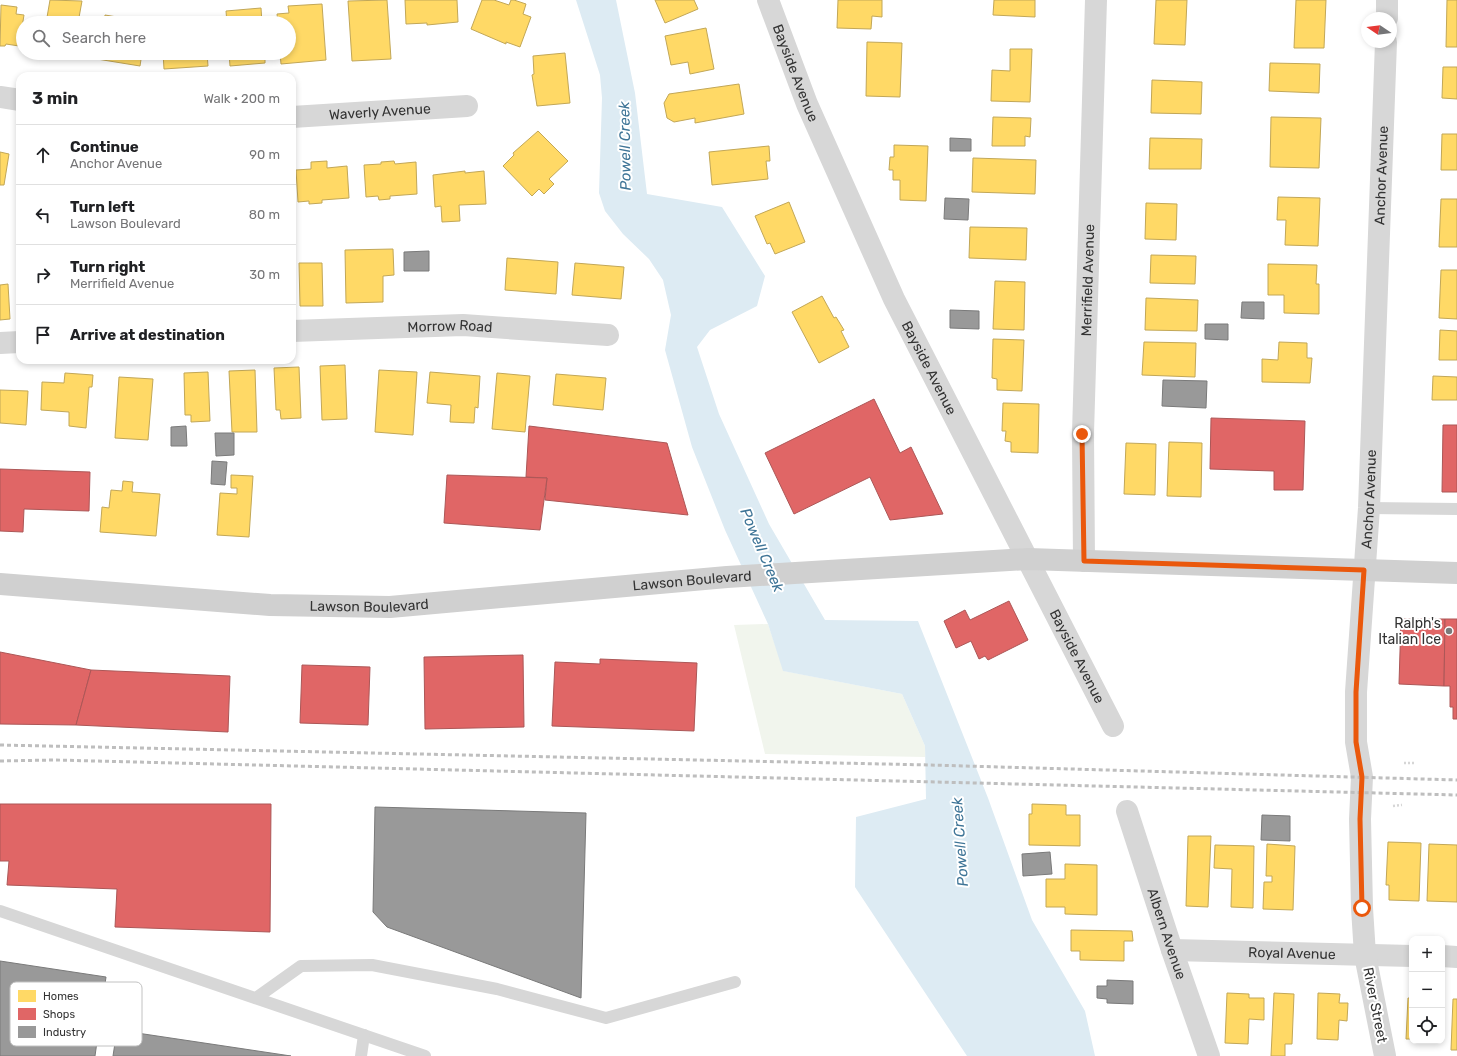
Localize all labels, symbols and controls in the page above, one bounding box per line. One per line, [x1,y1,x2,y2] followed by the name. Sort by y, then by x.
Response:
[1361,12,1397,48] north arrow
[16,16,296,60] search box
[769,22,822,125] street label: Bayside Avenue
[30,27,52,49] icon: search
[62,29,146,47] text: Search here
[32,88,78,108] text: 3 min
[203,91,280,106] text: Walk · 200 m
[328,100,431,123] street label: Waverly Avenue
[615,101,635,191] water label: Powell Creek
[1371,125,1391,225] street label: Anchor Avenue
[70,138,139,156] text: Continue
[32,144,54,166] icon: ahead
[249,147,280,162] text: 90 m
[70,156,162,171] text: Anchor Avenue
[70,198,135,216] text: Turn left
[32,204,54,226] icon: left
[249,207,280,222] text: 80 m
[70,216,181,231] text: Lawson Boulevard
[1077,223,1098,337] street label: Merrifield Avenue
[70,258,145,276] text: Turn right
[32,264,54,286] icon: right
[249,267,280,282] text: 30 m
[70,276,174,291] text: Merrifield Avenue
[407,316,493,336] street label: Morrow Road
[898,318,961,418] street label: Bayside Avenue
[32,324,54,346] icon: arrive
[70,326,225,344] text: Arrive at destination
[1073,425,1091,443] route end
[1358,449,1380,549] street label: Anchor Avenue
[736,505,788,595] water label: Powell Creek
[632,567,752,594] street label: Lawson Boulevard
[309,595,429,616] street label: Lawson Boulevard
[1046,606,1108,706] street label: Bayside Avenue
[1378,615,1441,648] place label: Ralph's Italian Ice
[1444,626,1454,636] marker: Ralph's Italian Ice
[948,797,972,887] water label: Powell Creek
[1144,886,1190,982] street label: Albern Avenue
[1353,899,1371,917] route start
[1409,936,1445,1044] map controls
[1409,936,1445,972] button: +
[1248,943,1336,963] street label: Royal Avenue
[1359,966,1391,1045] street label: River Street
[1409,972,1445,1008] button: −
[10,982,142,1046] legend
[43,990,79,1003] text: Homes
[43,1008,75,1021] text: Shops
[1409,1008,1445,1044] button: locate
[43,1026,86,1039] text: Industry

